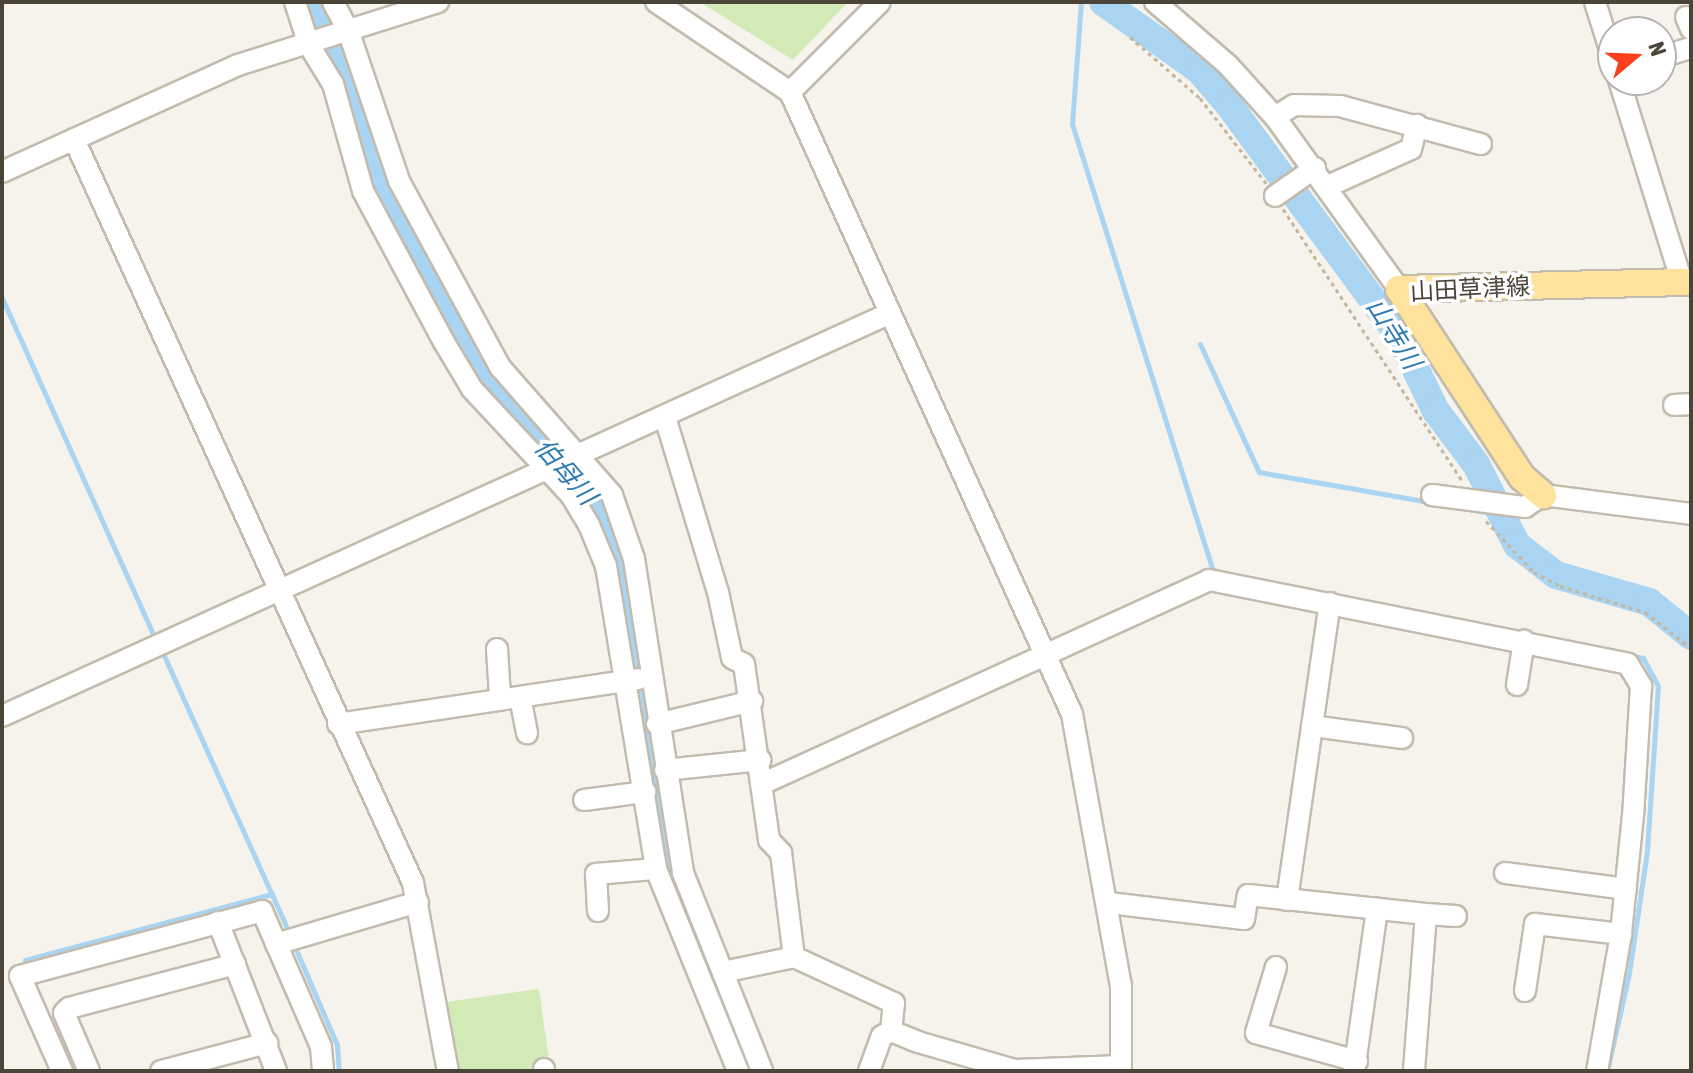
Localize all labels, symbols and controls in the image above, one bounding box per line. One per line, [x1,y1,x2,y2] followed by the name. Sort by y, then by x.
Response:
[1597,16,1677,96] north arrow
[1643,38,1672,59] text: N
[1409,271,1531,307] street label: 山田草津線
[1359,293,1427,375] water label: 山寺川
[528,432,602,512] water label: 伯母川

